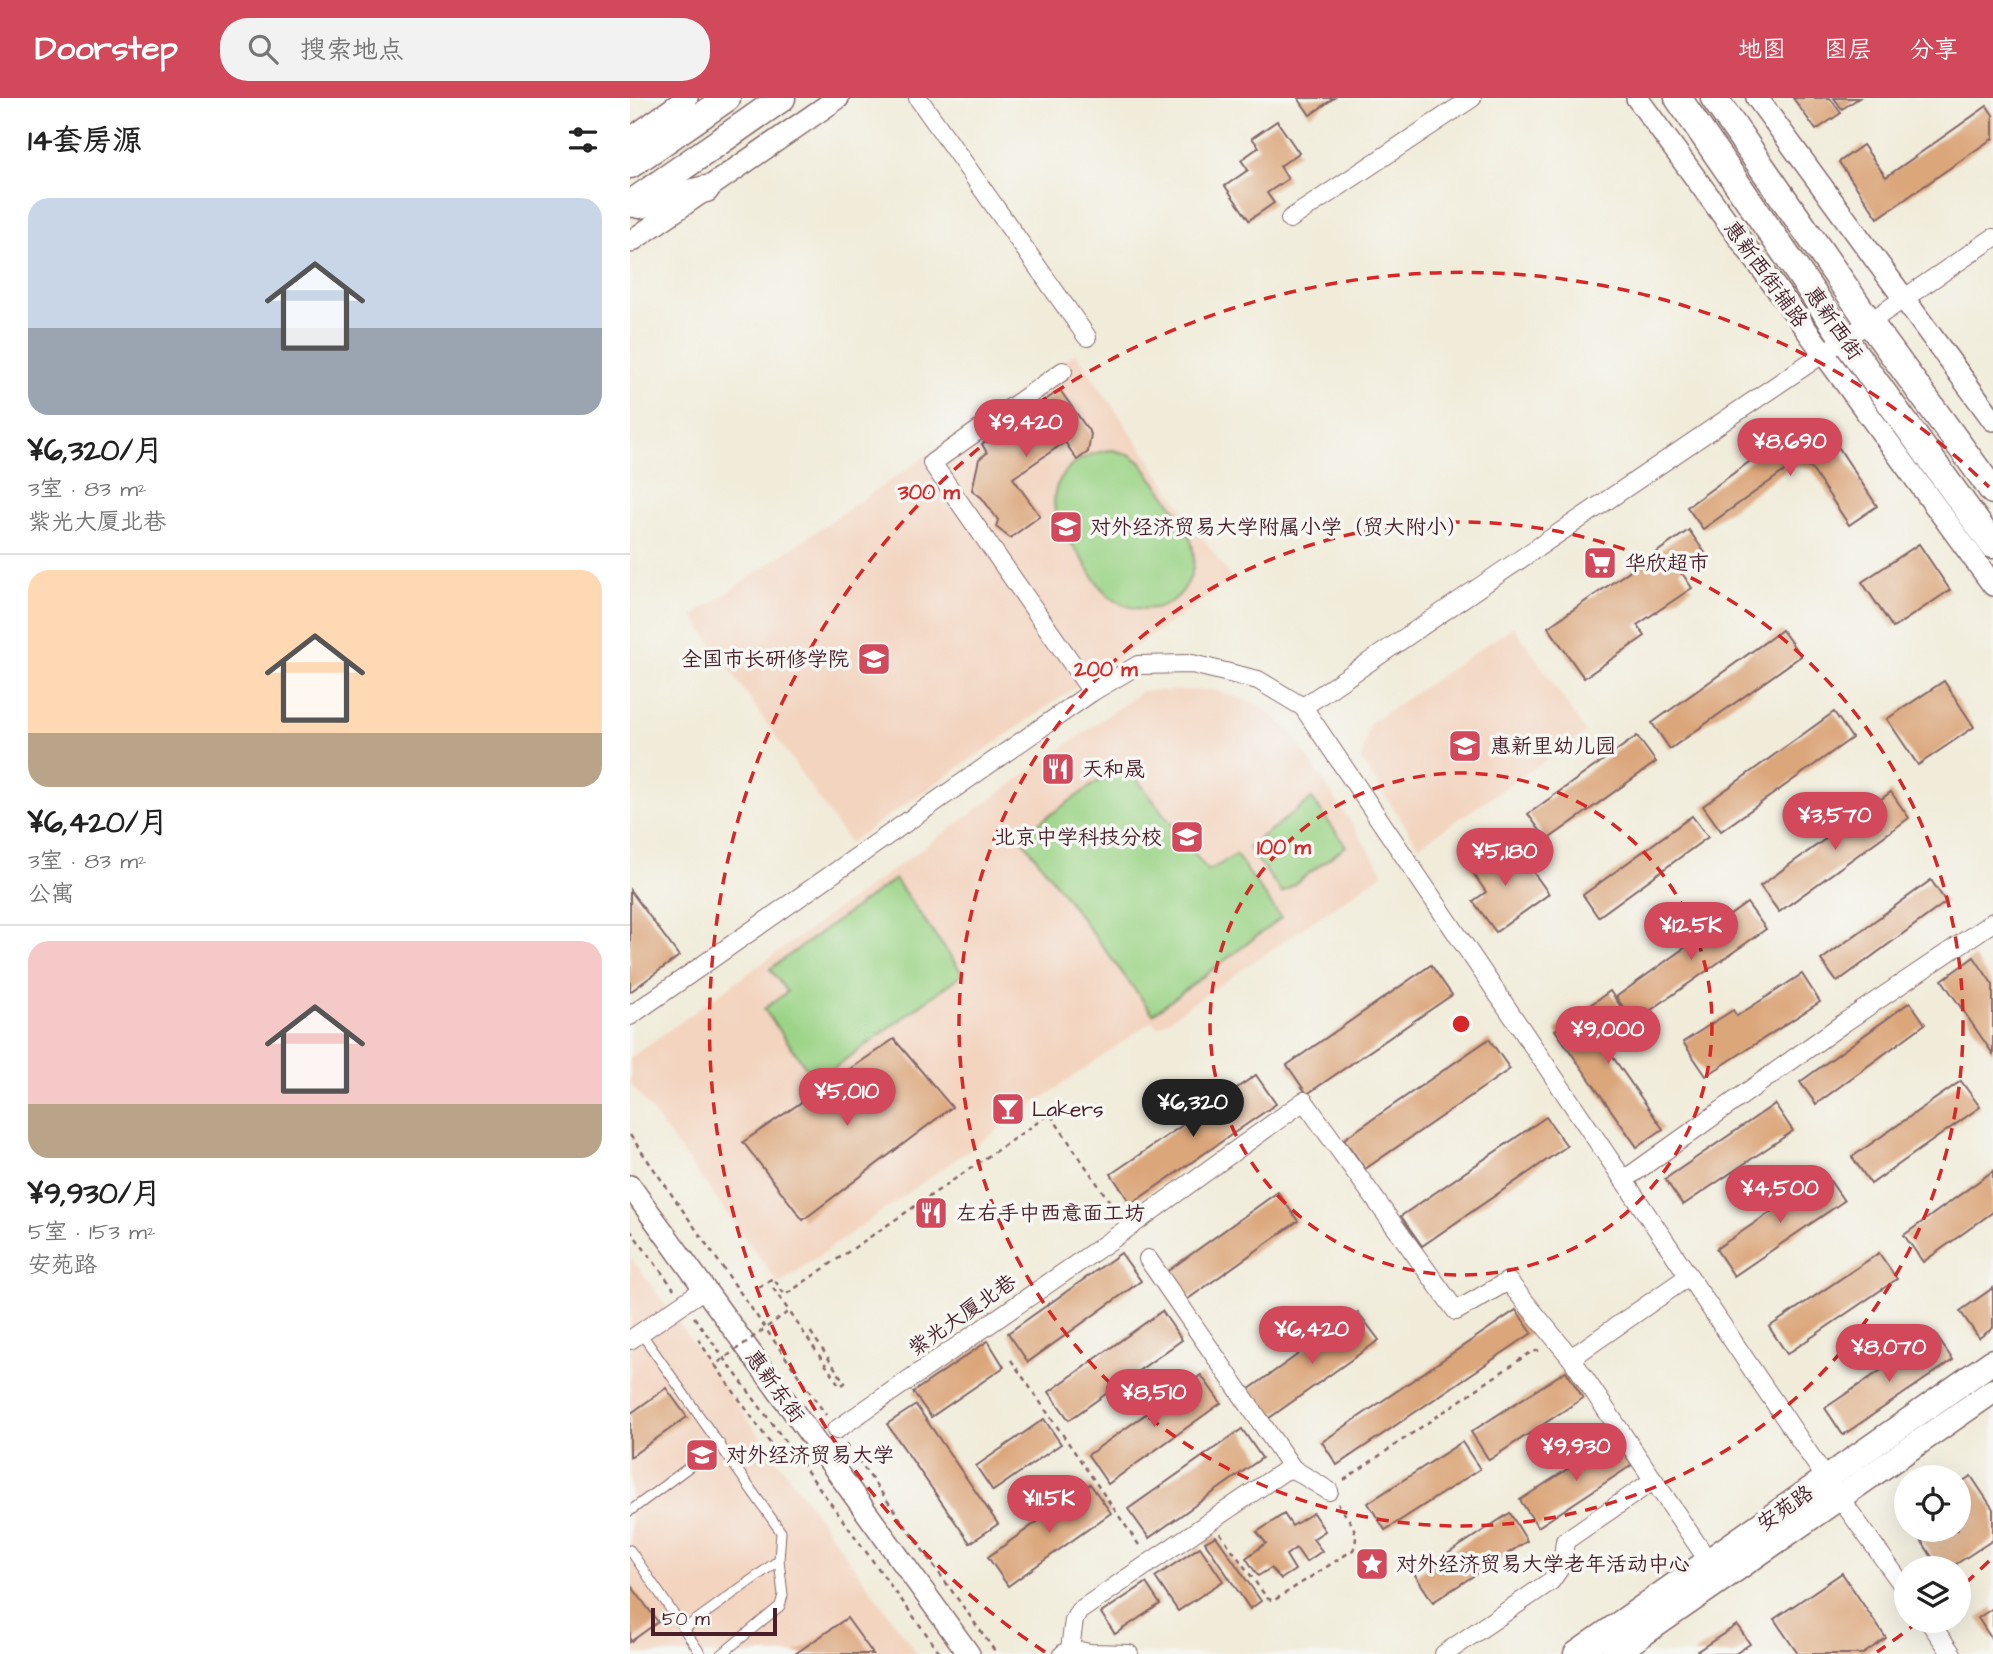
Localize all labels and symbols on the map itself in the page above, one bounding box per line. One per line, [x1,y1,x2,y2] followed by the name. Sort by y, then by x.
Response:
[1717,215,1814,334] street label: 惠新西街辅路
[1798,281,1870,366] street label: 惠新西街
[969,400,1083,459] pin: ¥9,420
[1733,418,1847,478] pin: ¥8,690
[897,478,961,507] text: 300 m
[1047,508,1085,546] school or university icon: 对外经济贸易大学附属小学（贸大附小）
[1090,513,1468,542] place label: 对外经济贸易大学附属小学（贸大附小）
[1581,544,1619,582] supermarket icon: 华欣超市
[1625,549,1709,578] place label: 华欣超市
[855,640,893,678] school or university icon: 全国市长研修学院
[681,645,849,674] place label: 全国市长研修学院
[1073,655,1138,684] text: 200 m
[1446,727,1484,765] school or university icon: 惠新里幼儿园
[1490,732,1616,761] place label: 惠新里幼儿园
[1039,750,1077,788] restaurant icon: 天和晟
[1082,755,1145,784] place label: 天和晟
[1778,792,1892,852] pin: ¥3,570
[1168,818,1206,856] school or university icon: 北京中学科技分校
[994,823,1162,852] place label: 北京中学科技分校
[1448,828,1562,888] pin: ¥5,180
[1257,833,1312,862] text: 100 m
[1634,902,1748,962] pin: ¥12.5K
[1551,1006,1665,1066] pin: ¥9,000
[1449,1012,1473,1036] centre of rings
[790,1068,904,1128] pin: ¥5,010
[1136,1080,1250,1139] pin: ¥6,320
[989,1090,1027,1128] bar icon: Lakers
[1032,1095,1104,1124] place label: Lakers
[1723,1166,1837,1225] pin: ¥4,500
[912,1194,950,1232] restaurant icon: 左右手中西意面工坊
[956,1199,1145,1228] place label: 左右手中西意面工坊
[902,1267,1022,1363] street label: 紫光大厦北巷
[1255,1306,1369,1366] pin: ¥6,420
[1832,1324,1946,1384] pin: ¥8,070
[738,1344,811,1429] street label: 惠新东街
[1097,1370,1211,1429] pin: ¥8,510
[1519,1424,1633,1483] pin: ¥9,930
[683,1436,721,1474] school or university icon: 对外经济贸易大学
[726,1441,894,1470] place label: 对外经济贸易大学
[992,1476,1106,1535] pin: ¥11.5K
[1751,1478,1819,1538] street label: 安苑路
[1353,1545,1391,1583] place icon: 对外经济贸易大学老年活动中心
[1396,1550,1690,1579] place label: 对外经济贸易大学老年活动中心
[651,1605,777,1637] scale bar

